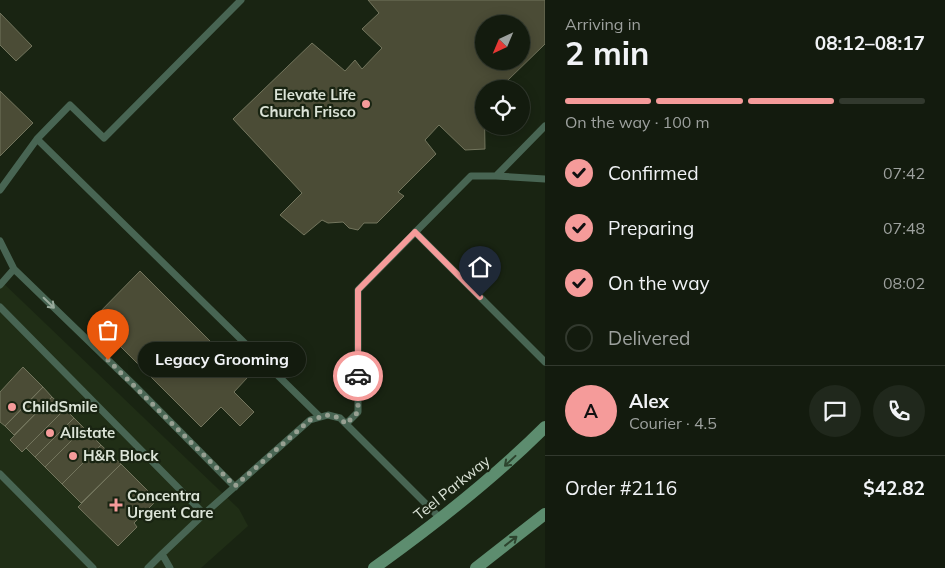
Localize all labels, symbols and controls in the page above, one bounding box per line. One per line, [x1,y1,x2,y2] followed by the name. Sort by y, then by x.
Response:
[565,14,641,34] text: Arriving in
[475,15,530,70] north arrow
[475,15,530,135] map controls
[815,31,925,55] text: 08:12–08:17
[565,33,649,73] text: 2 min
[475,80,530,135] button: locate
[259,85,356,121] place label: Elevate Life Church Frisco
[360,98,372,110] marker: Elevate Life Church Frisco
[565,112,710,132] text: On the way · 100 m
[565,159,593,187] icon: check
[608,161,699,185] text: Confirmed
[883,163,925,183] text: 07:42
[565,214,593,242] icon: check
[608,216,694,240] text: Preparing
[883,218,925,238] text: 07:48
[459,246,501,297] pin
[466,253,494,281] icon: home
[565,269,593,297] icon: check
[608,271,710,295] text: On the way
[883,273,925,293] text: 08:02
[42,297,55,309] one-way arrow
[87,309,129,360] pin
[94,316,122,344] icon: bag
[608,326,690,350] text: Delivered
[138,342,306,378] callout: Legacy Grooming
[155,349,289,369] text: Legacy Grooming
[333,351,383,401] courier
[344,362,372,390] icon: car
[809,385,861,437] button: chat
[873,385,925,437] button: phone
[629,389,669,413] text: Alex
[22,397,98,416] place label: ChildSmile
[584,399,598,423] text: A
[6,401,18,413] marker: ChildSmile
[629,413,717,433] text: Courier · 4.5
[60,423,115,442] place label: Allstate
[44,427,56,439] marker: Allstate
[83,446,159,465] place label: H&R Block
[67,450,79,462] marker: H&R Block
[410,451,494,524] street label: Teel Parkway
[504,455,516,467] one-way arrow
[565,476,677,500] text: Order #2116
[863,476,925,500] text: $42.82
[127,486,214,522] place label: Concentra Urgent Care
[109,498,123,512] marker: Concentra Urgent Care
[504,536,518,546] one-way arrow

